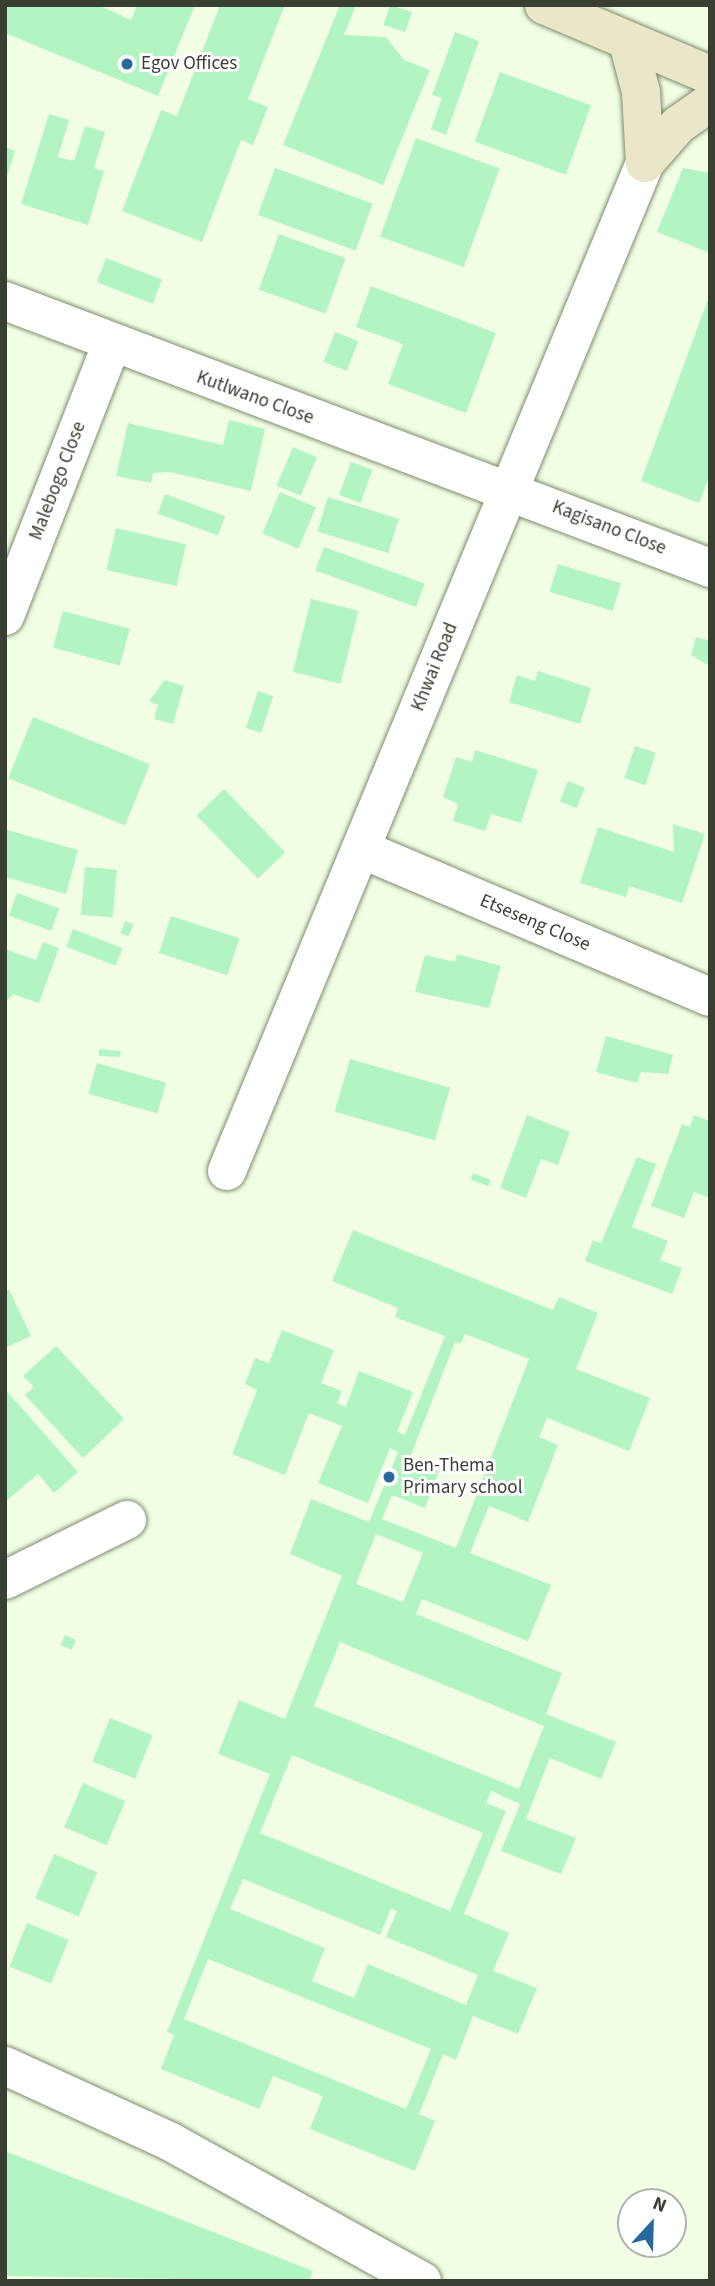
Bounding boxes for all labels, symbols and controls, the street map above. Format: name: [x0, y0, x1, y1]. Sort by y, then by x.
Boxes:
place label: Egov Offices: [141, 53, 237, 75]
marker: Egov Offices: [119, 56, 135, 72]
street label: Kutlwano Close: [193, 366, 317, 430]
street label: Malebogo Close: [25, 418, 91, 544]
street label: Kagisano Close: [549, 496, 669, 560]
street label: Khwai Road: [407, 619, 463, 715]
street label: Etseseng Close: [476, 890, 594, 956]
place label: Ben-Thema Primary school: [403, 1455, 522, 1499]
marker: Ben-Thema Primary school: [381, 1469, 397, 1485]
north arrow: [617, 2188, 687, 2258]
text: N: [648, 2190, 670, 2220]

